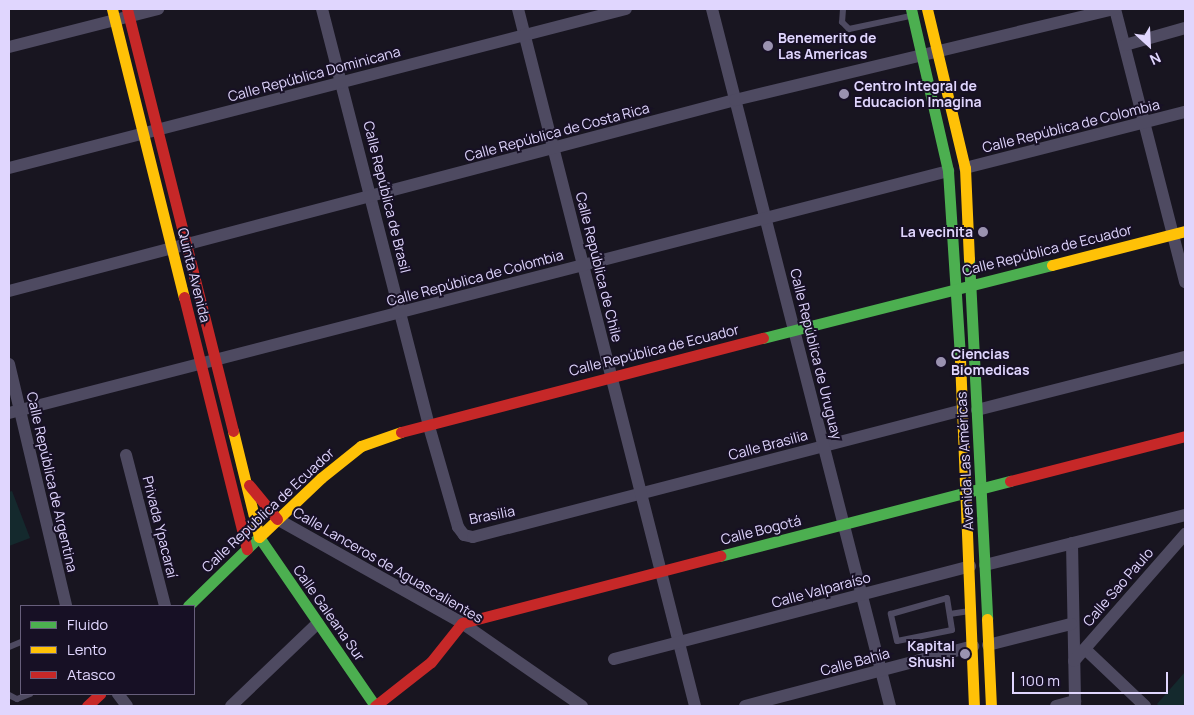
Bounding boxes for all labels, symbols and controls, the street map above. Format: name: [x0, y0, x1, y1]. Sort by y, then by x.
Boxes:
north arrow: [1124, 20, 1174, 70]
place label: Benemerito de Las Americas: [778, 30, 877, 62]
marker: Benemerito de Las Americas: [762, 40, 774, 52]
street label: Calle República Dominicana: [226, 43, 402, 105]
text: N: [1147, 48, 1164, 70]
place label: Centro Integral de Educacion Imagina: [854, 78, 982, 110]
marker: Centro Integral de Educacion Imagina: [838, 88, 850, 100]
street label: Calle República de Colombia: [981, 96, 1161, 156]
street label: Calle República de Costa Rica: [463, 99, 651, 165]
street label: Calle República de Brasil: [360, 119, 414, 275]
street label: Calle República de Chile: [572, 190, 626, 344]
street label: Calle República de Ecuador: [960, 221, 1134, 279]
place label: La vecinita: [900, 224, 973, 240]
street label: Quinta Avenida: [174, 226, 214, 324]
marker: La vecinita: [977, 226, 989, 238]
street label: Calle República de Colombia: [385, 246, 565, 310]
street label: Calle República de Uruguay: [787, 267, 845, 441]
street label: Calle República de Ecuador: [567, 321, 741, 379]
place label: Ciencias Biomedicas: [951, 346, 1029, 378]
marker: Ciencias Biomedicas: [935, 356, 947, 368]
street label: Calle República de Argentina: [23, 390, 81, 574]
street label: Avenida Las Américas: [953, 391, 977, 531]
street label: Calle Brasilia: [727, 426, 809, 464]
street label: Calle República de Ecuador: [198, 444, 338, 576]
street label: Privada Ypacaraí: [139, 474, 181, 580]
street label: Brasilia: [468, 502, 516, 528]
street label: Calle Lanceros de Aguascalientes: [290, 504, 486, 626]
street label: Calle Bogotá: [719, 512, 803, 548]
street label: Calle Sao Paulo: [1079, 544, 1157, 630]
street label: Calle Galeana Sur: [290, 562, 368, 664]
street label: Calle Valparaíso: [770, 569, 872, 611]
legend: [20, 605, 195, 695]
text: Fluido: [67, 614, 108, 635]
place label: Kapital Shushi: [907, 638, 955, 670]
text: Lento: [67, 639, 107, 660]
street label: Calle Bahía: [819, 645, 891, 679]
marker: Kapital Shushi: [959, 648, 971, 660]
scale bar: [1014, 662, 1170, 694]
text: Atasco: [67, 664, 115, 685]
text: 100 m: [1020, 670, 1060, 691]

